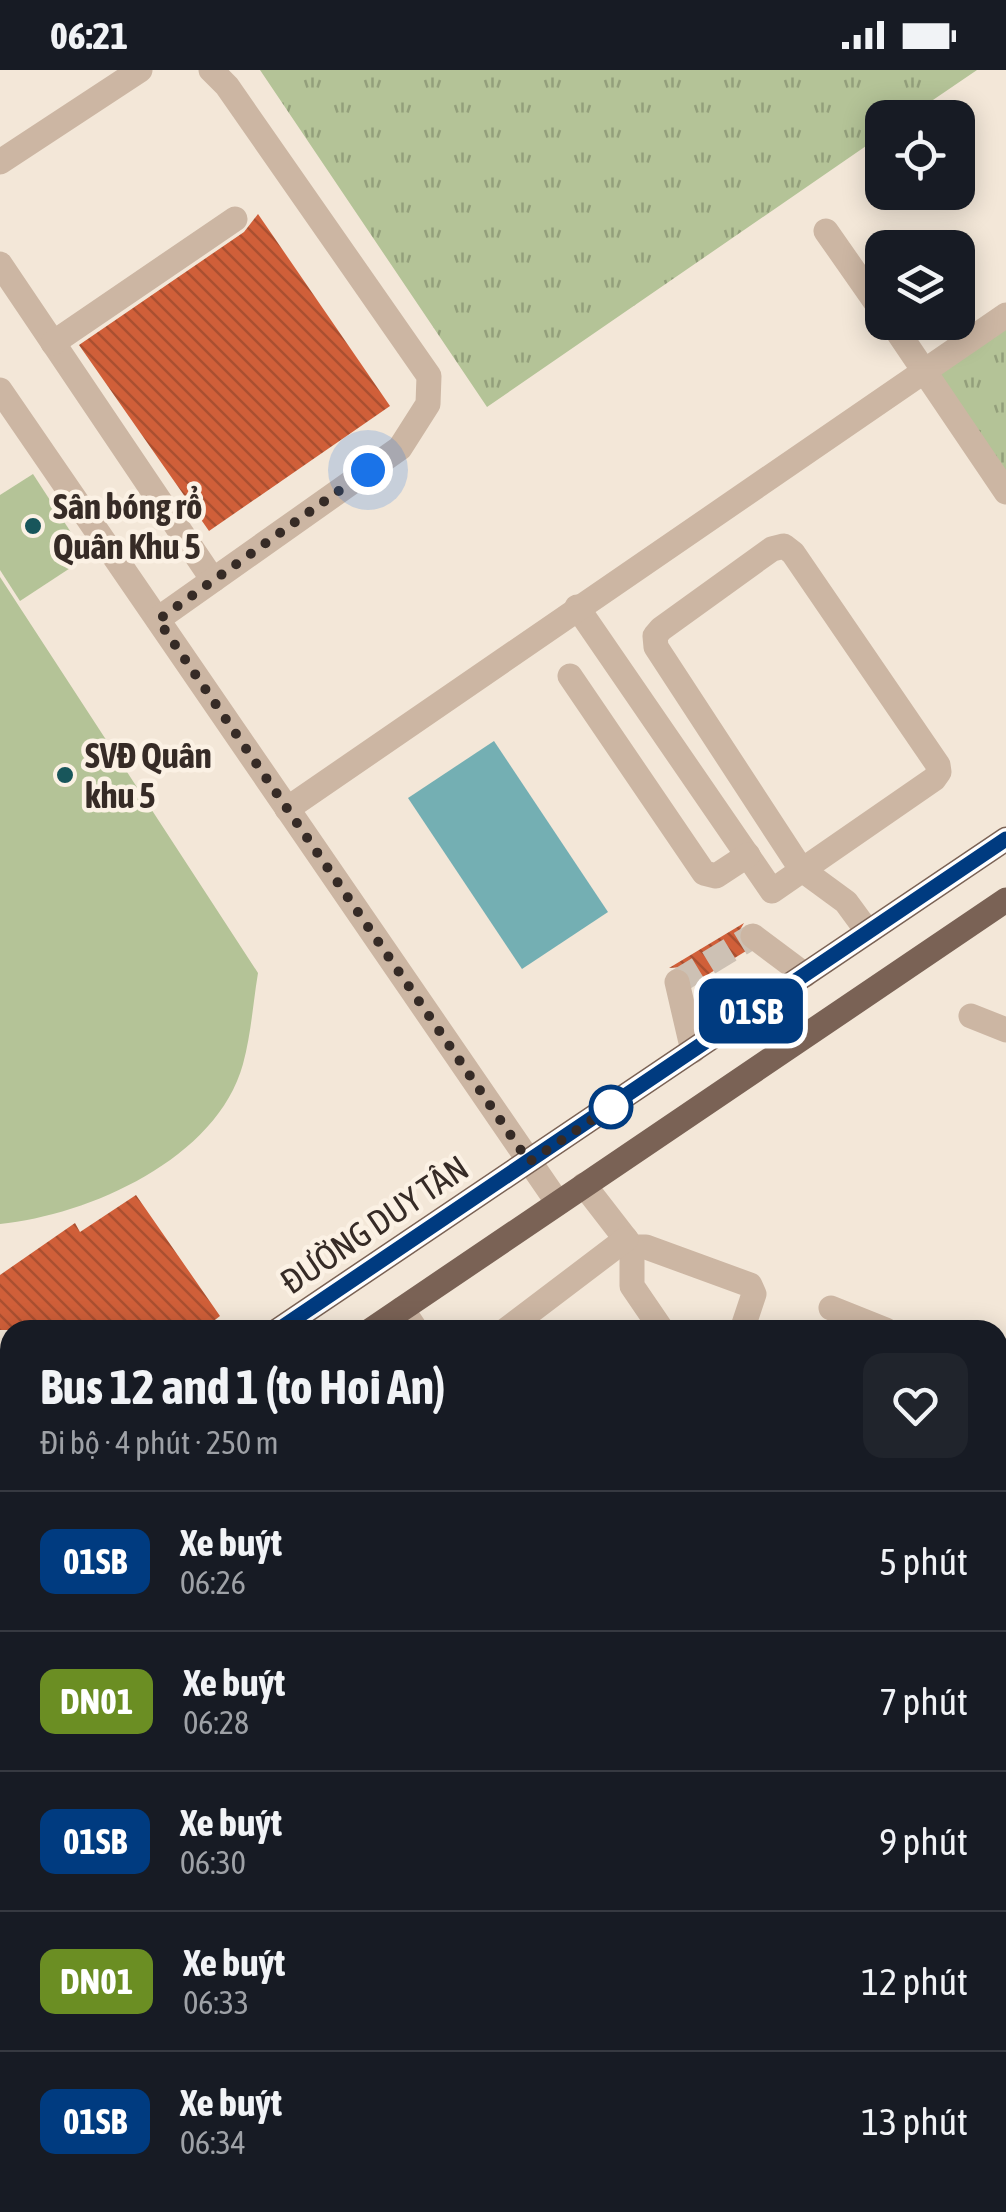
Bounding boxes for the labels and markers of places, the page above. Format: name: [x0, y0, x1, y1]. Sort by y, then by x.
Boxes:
place label: Sân bóng rổ Quân Khu 5: [53, 485, 202, 566]
marker: Sân bóng rổ Quân Khu 5: [22, 515, 44, 537]
place label: SVĐ Quân khu 5: [85, 735, 212, 815]
marker: SVĐ Quân khu 5: [54, 764, 76, 786]
unlabelled marker: [590, 1086, 632, 1128]

